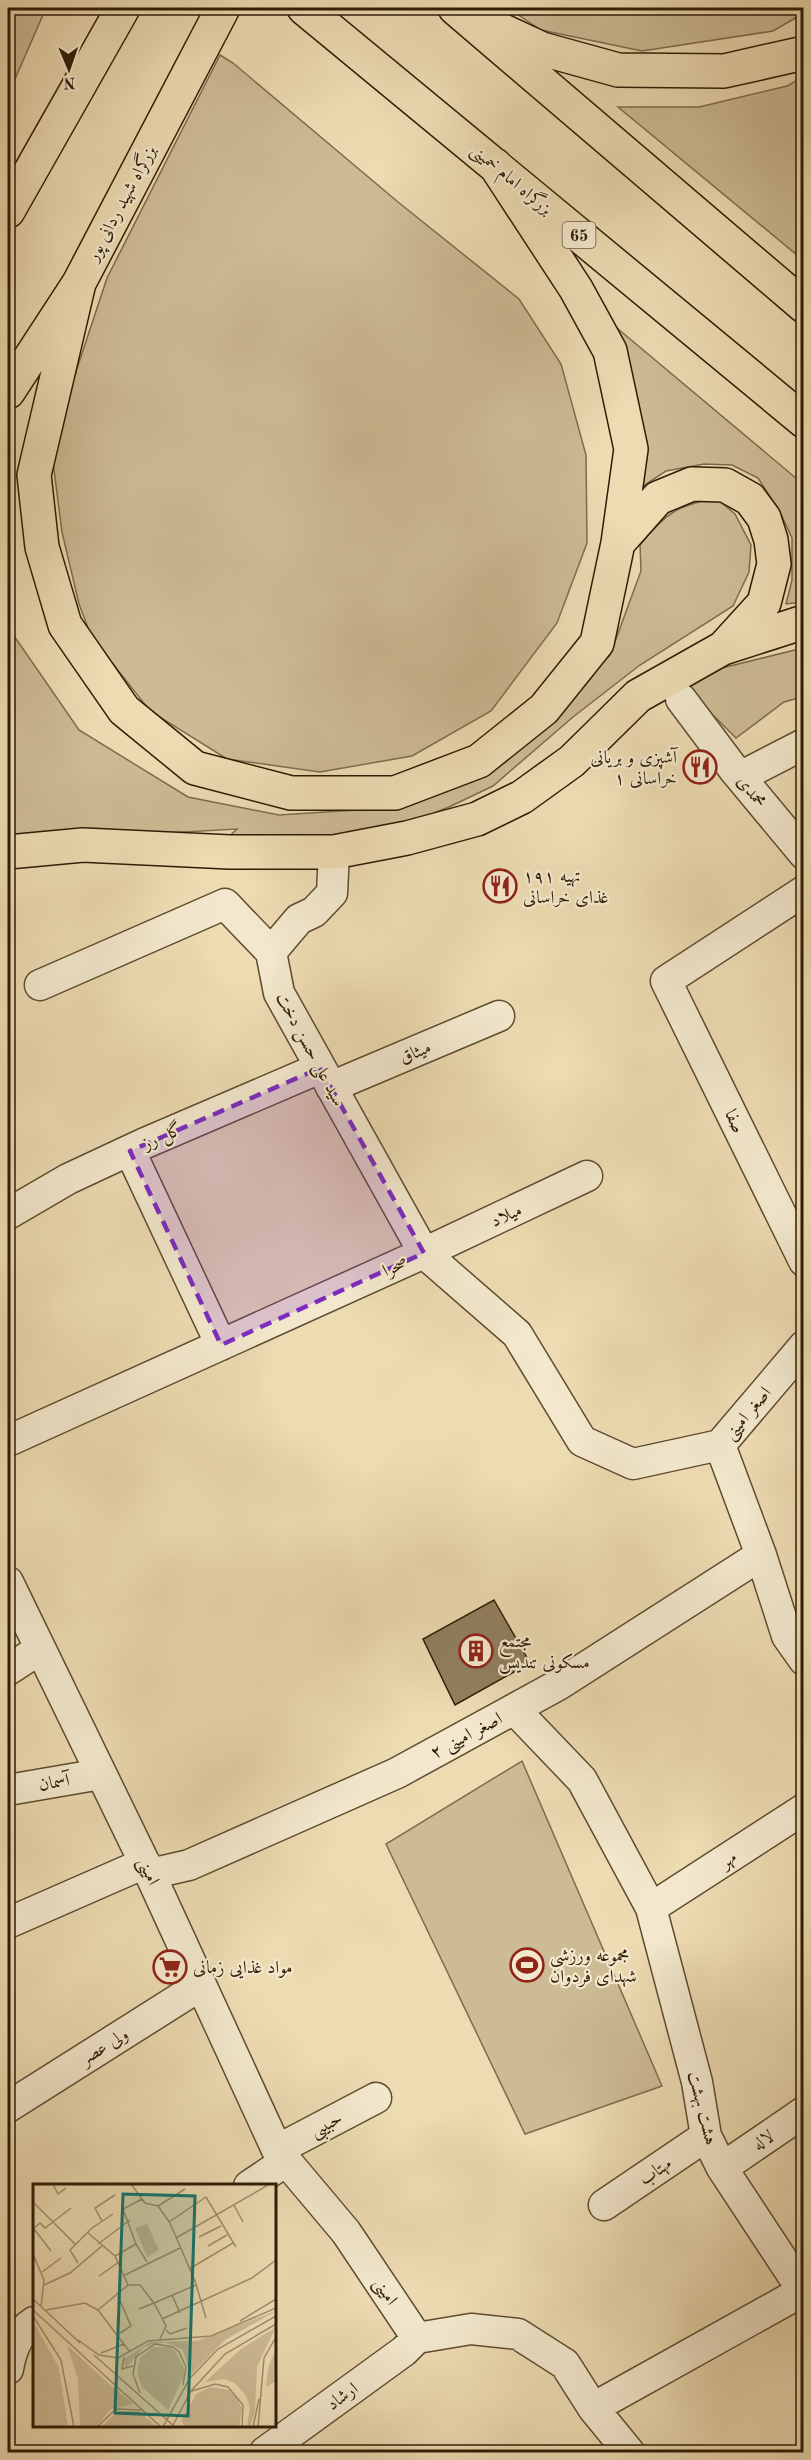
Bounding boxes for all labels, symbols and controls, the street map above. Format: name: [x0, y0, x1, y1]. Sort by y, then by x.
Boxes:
north arrow: [39, 39, 99, 99]
text: N: [62, 74, 76, 90]
street label: بزرگراه امام خمینی: [463, 138, 558, 223]
street label: بزرگراه شهید ردانی پور: [79, 141, 162, 267]
road number: 65: [562, 222, 596, 248]
place label: آشپزی و بریانی خراسانی ۱: [590, 747, 679, 789]
restaurant icon: آشپزی و بریانی خراسانی ۱: [682, 749, 718, 785]
street label: محمدی: [733, 772, 769, 811]
restaurant icon: ۱۹۱ تهیه غذای خراسانی: [482, 868, 518, 904]
place label: ۱۹۱ تهیه غذای خراسانی: [523, 868, 608, 908]
street label: سید علی حسن دخت: [270, 990, 348, 1111]
street label: میثاق: [397, 1038, 434, 1068]
street label: صفا: [721, 1107, 747, 1136]
street label: گل رز: [137, 1118, 186, 1156]
street label: میلاد: [488, 1201, 525, 1231]
street label: صحرا: [380, 1253, 412, 1282]
street label: اصغر امینی: [721, 1384, 777, 1445]
building icon: مجتمع مسکونی تندیس: [458, 1633, 494, 1669]
place label: مجتمع مسکونی تندیس: [499, 1633, 590, 1674]
street label: ۲ اصغر امینی: [428, 1710, 507, 1765]
street label: آسمان: [37, 1769, 73, 1795]
street label: مهر: [715, 1848, 741, 1874]
street label: امینی: [131, 1855, 162, 1889]
sports icon: مجموعه ورزشی شهدای فردوان: [509, 1947, 545, 1983]
place label: مجموعه ورزشی شهدای فردوان: [550, 1947, 637, 1988]
supermarket icon: مواد غذایی زمانی: [152, 1949, 188, 1985]
place label: مواد غذایی زمانی: [193, 1959, 292, 1979]
street label: ولی عصر: [76, 2025, 133, 2071]
street label: هشت بهشت: [682, 2070, 720, 2147]
street label: حبیبی: [307, 2109, 348, 2145]
street label: لاله: [750, 2127, 777, 2154]
street label: مهتاب: [636, 2155, 676, 2191]
inset map: [33, 2184, 276, 2427]
street label: امینی: [367, 2275, 401, 2310]
street label: ارشاد: [324, 2380, 362, 2415]

